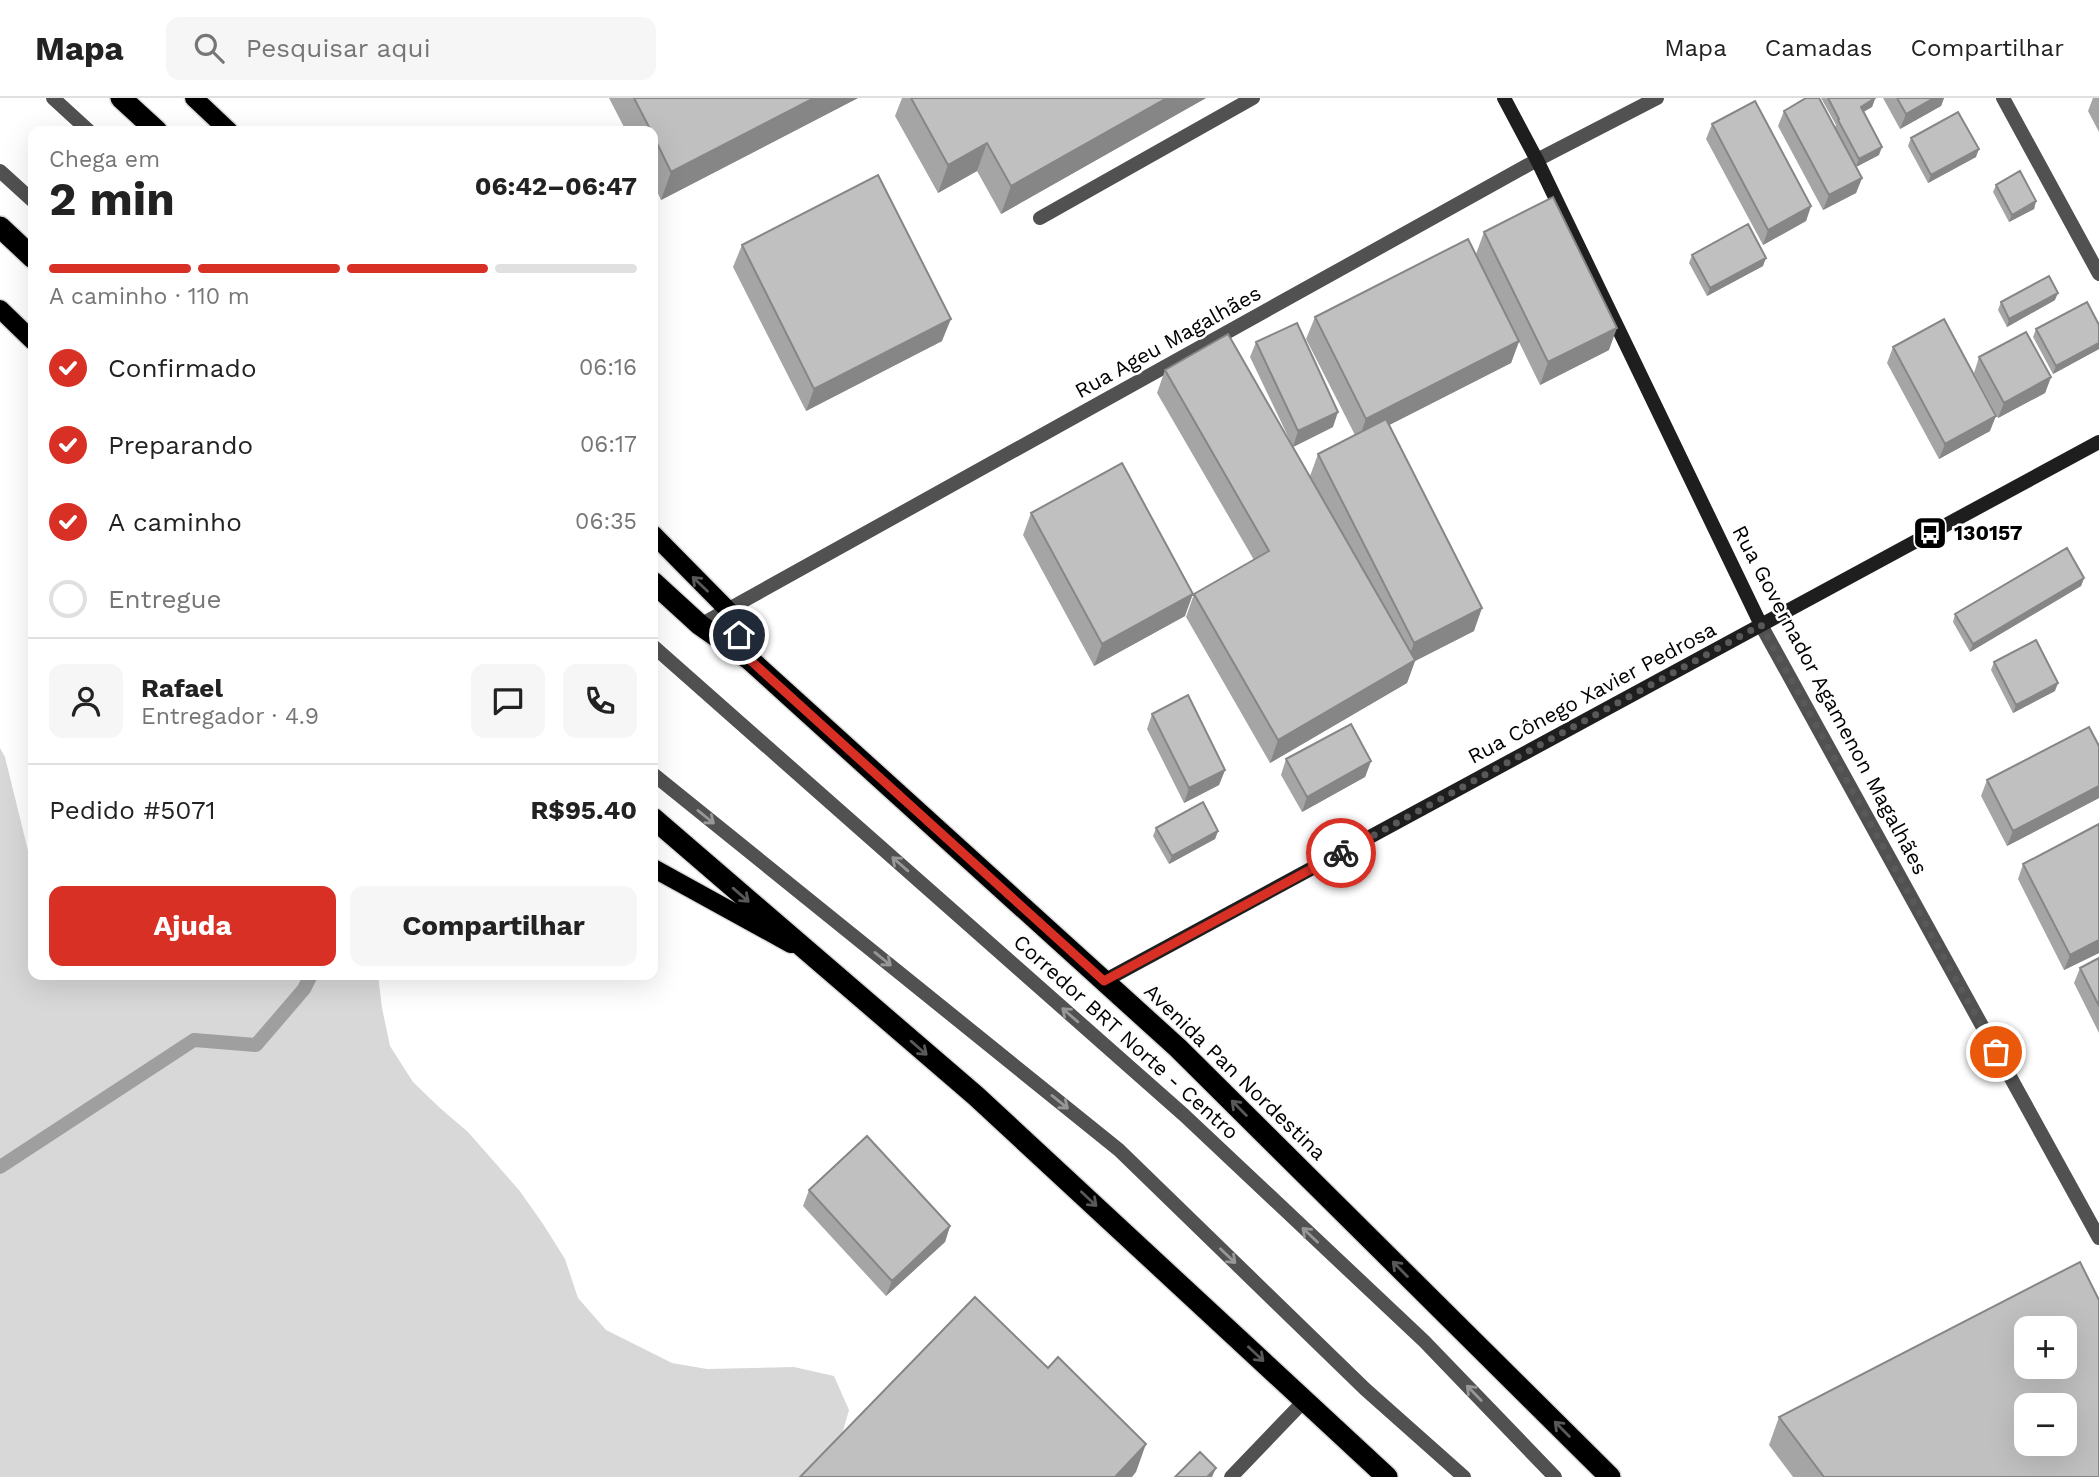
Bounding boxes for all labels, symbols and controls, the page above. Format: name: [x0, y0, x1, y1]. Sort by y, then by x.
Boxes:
search box: [166, 17, 656, 80]
text: Mapa: [35, 29, 124, 68]
icon: search: [190, 29, 228, 67]
text: Pesquisar aqui: [246, 33, 431, 63]
text: Mapa: [1664, 34, 1727, 62]
text: Camadas: [1765, 34, 1873, 62]
text: Compartilhar: [1911, 34, 2064, 62]
text: Chega em: [49, 146, 160, 173]
text: 06:42–06:47: [475, 171, 637, 201]
text: 2 min: [49, 172, 175, 226]
street label: Rua Ageu Magalhães: [1070, 280, 1265, 403]
text: A caminho · 110 m: [49, 283, 250, 310]
icon: check: [49, 349, 87, 387]
text: Confirmado: [108, 353, 257, 383]
text: 06:16: [579, 354, 637, 381]
icon: check: [49, 426, 87, 464]
text: Preparando: [108, 430, 253, 460]
text: 06:17: [580, 431, 637, 458]
icon: check: [49, 503, 87, 541]
text: A caminho: [108, 507, 242, 537]
text: 06:35: [575, 508, 637, 535]
bus stop icon: 130157: [1911, 514, 1949, 552]
place label: 130157: [1954, 520, 2023, 545]
street label: Rua Governador Agamenon Magalhães: [1727, 521, 1933, 879]
one-way arrow: [692, 575, 709, 592]
text: Entregue: [108, 584, 221, 614]
pin: [709, 605, 769, 665]
icon: home: [720, 616, 758, 654]
street label: Rua Cônego Xavier Pedrosa: [1463, 616, 1720, 769]
button: person: [49, 664, 123, 738]
button: chat: [471, 664, 545, 738]
button: phone: [563, 664, 637, 738]
text: Rafael: [141, 673, 223, 703]
text: Entregador · 4.9: [141, 703, 319, 730]
text: Pedido #5071: [49, 795, 216, 825]
text: R$95.40: [530, 795, 637, 825]
one-way arrow: [696, 809, 714, 824]
courier: [1306, 818, 1376, 888]
icon: bike: [1322, 834, 1360, 872]
one-way arrow: [891, 856, 909, 872]
button: Ajuda: [49, 886, 336, 966]
button: Compartilhar: [350, 886, 637, 966]
one-way arrow: [732, 887, 750, 903]
street label: Corredor BRT Norte - Centro: [1009, 929, 1244, 1144]
one-way arrow: [874, 952, 892, 967]
street label: Avenida Pan Nordestina: [1139, 978, 1332, 1165]
one-way arrow: [1062, 1007, 1080, 1023]
pin: [1966, 1022, 2026, 1082]
icon: bag: [1977, 1033, 2015, 1071]
one-way arrow: [910, 1040, 928, 1056]
one-way arrow: [1051, 1095, 1069, 1110]
one-way arrow: [1231, 1100, 1248, 1117]
one-way arrow: [1080, 1191, 1097, 1208]
one-way arrow: [1302, 1226, 1319, 1243]
one-way arrow: [1219, 1247, 1236, 1264]
one-way arrow: [1392, 1260, 1409, 1277]
map controls: [2014, 1316, 2077, 1456]
button: +: [2014, 1316, 2077, 1379]
one-way arrow: [1247, 1346, 1264, 1363]
one-way arrow: [1465, 1384, 1482, 1401]
button: −: [2014, 1393, 2077, 1456]
one-way arrow: [1553, 1421, 1570, 1438]

